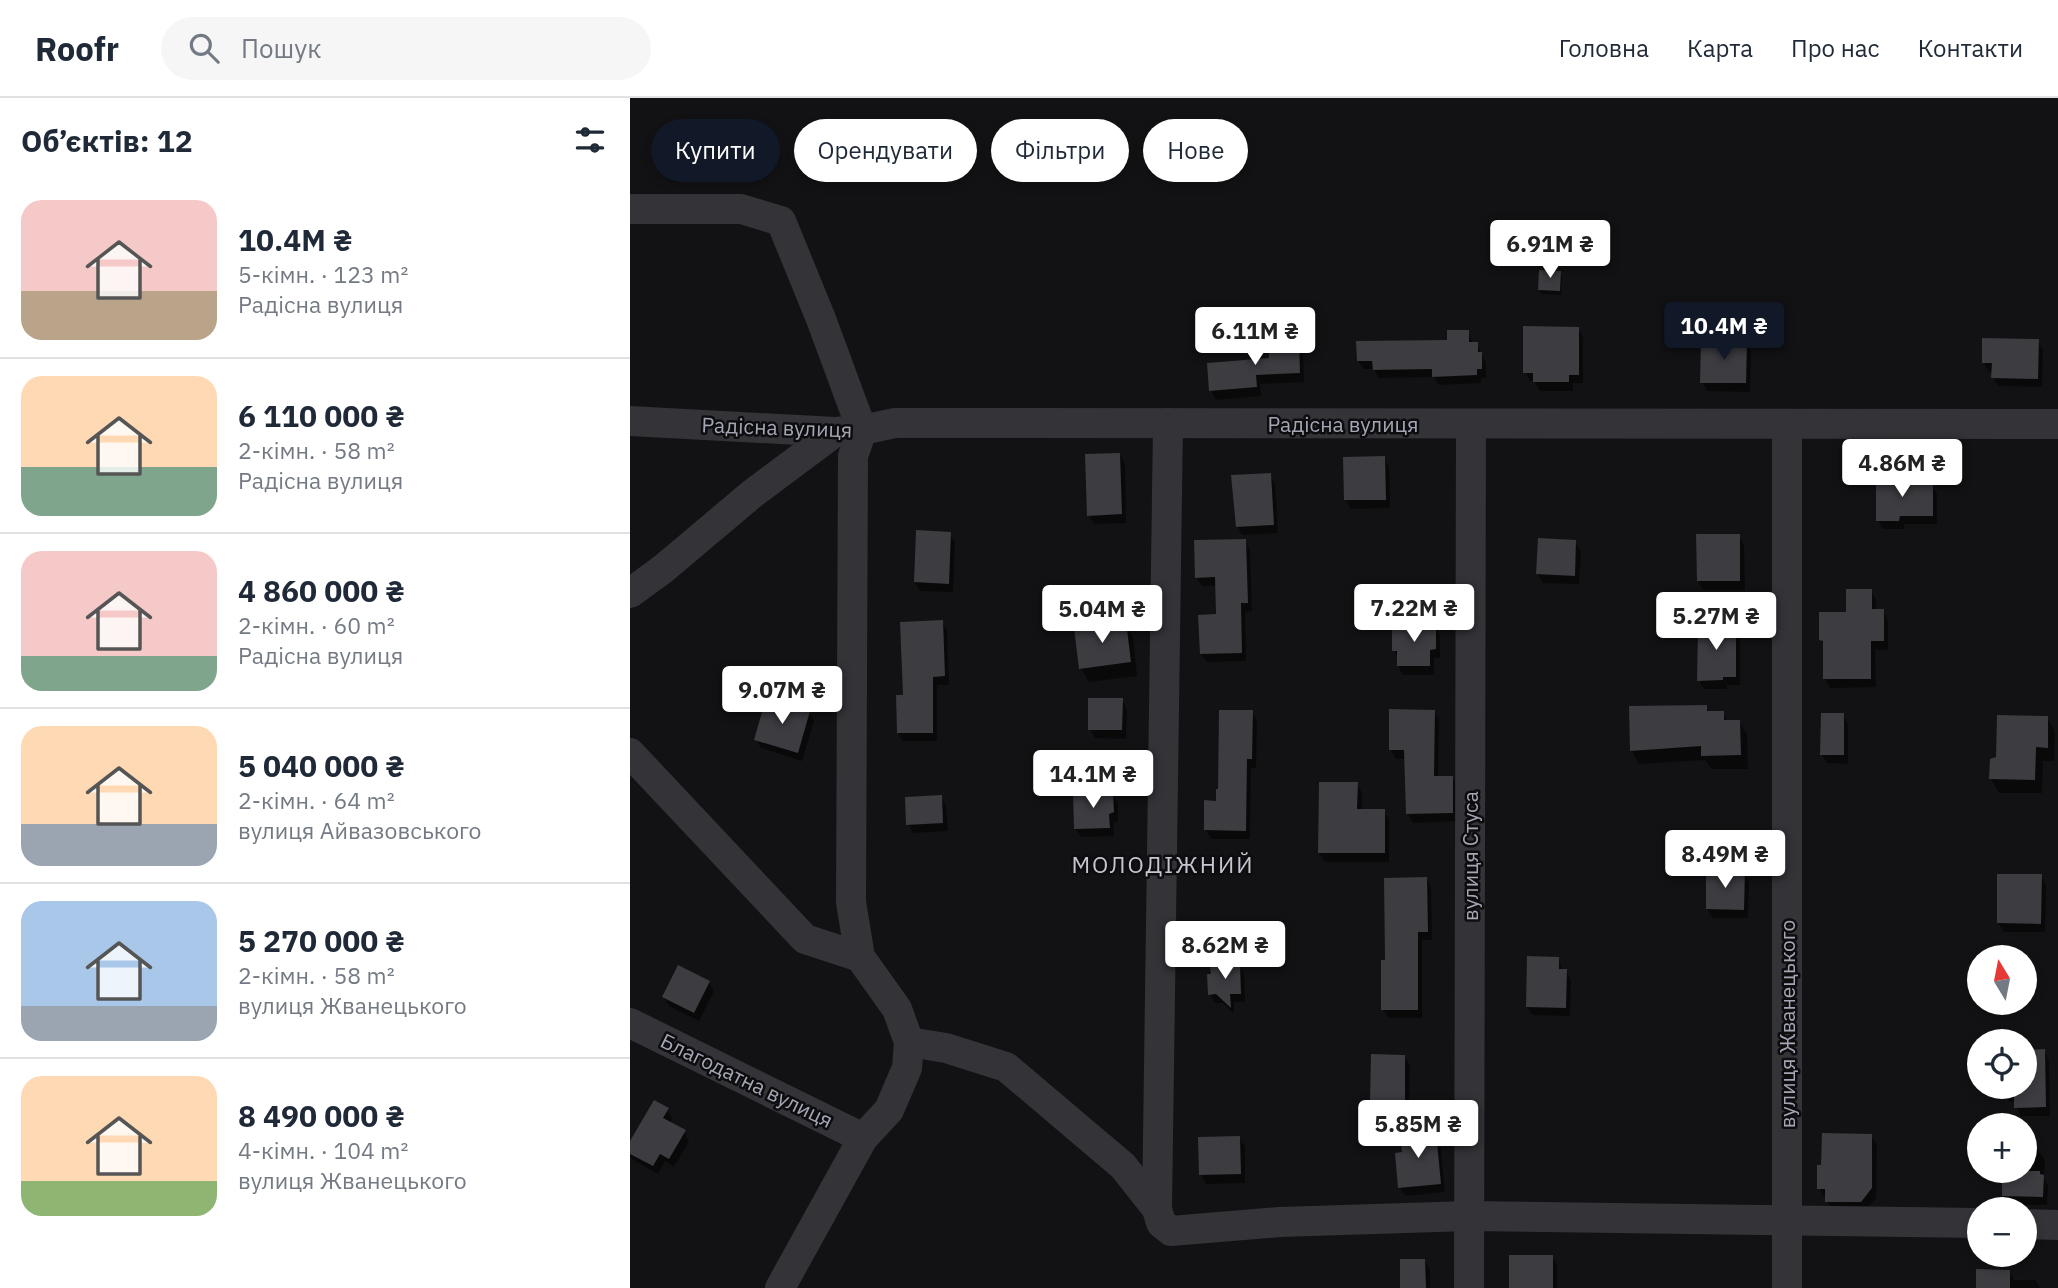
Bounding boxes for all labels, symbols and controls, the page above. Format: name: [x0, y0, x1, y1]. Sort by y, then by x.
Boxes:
search box: [161, 17, 651, 80]
text: Roofr: [35, 27, 119, 70]
icon: search: [185, 29, 223, 67]
text: Пошук: [241, 31, 322, 65]
text: Головна: [1559, 32, 1649, 64]
text: Карта: [1687, 32, 1753, 64]
text: Про нас: [1791, 32, 1880, 64]
text: Контакти: [1918, 32, 2023, 64]
chip: Купити: [651, 119, 780, 182]
chip: Орендувати: [794, 119, 977, 182]
chip: Фільтри: [991, 119, 1129, 182]
chip: Нове: [1143, 119, 1248, 182]
text: Об’єктів: 12: [21, 121, 193, 160]
icon: filters: [571, 121, 609, 159]
text: 10.4M ₴: [238, 220, 352, 259]
pin: 6.91M ₴: [1485, 220, 1615, 280]
icon: home: [77, 228, 161, 312]
text: 6.91M ₴: [1506, 228, 1594, 258]
text: 5-кімн. · 123 m²: [238, 259, 408, 289]
text: Радісна вулиця: [238, 289, 403, 319]
pin: 10.4M ₴: [1659, 302, 1789, 362]
pin: 6.11M ₴: [1190, 308, 1320, 367]
text: 10.4M ₴: [1680, 310, 1768, 340]
text: 6.11M ₴: [1211, 315, 1299, 345]
text: 6 110 000 ₴: [238, 396, 405, 435]
icon: home: [77, 404, 161, 488]
street label: Радісна вулиця: [701, 410, 853, 444]
street label: Радісна вулиця: [1268, 410, 1418, 438]
text: 2-кімн. · 58 m²: [238, 435, 395, 465]
pin: 4.86M ₴: [1837, 440, 1967, 499]
text: 4.86M ₴: [1858, 447, 1946, 477]
text: Радісна вулиця: [238, 465, 403, 495]
text: 4 860 000 ₴: [238, 571, 405, 610]
icon: home: [77, 579, 161, 663]
pin: 7.22M ₴: [1349, 584, 1479, 644]
pin: 5.04M ₴: [1037, 586, 1167, 645]
text: 7.22M ₴: [1370, 592, 1458, 622]
pin: 5.27M ₴: [1651, 592, 1781, 652]
text: 5.04M ₴: [1058, 593, 1146, 623]
text: 5.27M ₴: [1672, 600, 1760, 630]
text: 2-кімн. · 60 m²: [238, 610, 395, 640]
text: Радісна вулиця: [238, 640, 403, 670]
pin: 9.07M ₴: [717, 666, 847, 726]
text: 9.07M ₴: [738, 674, 826, 704]
text: 5 040 000 ₴: [238, 746, 405, 785]
pin: 14.1M ₴: [1028, 750, 1158, 810]
icon: home: [77, 754, 161, 838]
text: 14.1M ₴: [1049, 758, 1137, 788]
text: 2-кімн. · 64 m²: [238, 785, 395, 815]
street label: вулиця Стуса: [1456, 791, 1484, 921]
text: вулиця Айвазовського: [238, 815, 481, 845]
pin: 8.49M ₴: [1660, 830, 1790, 890]
text: 8.49M ₴: [1681, 838, 1769, 868]
district label: МОЛОДІЖНИЙ: [1071, 849, 1255, 879]
street label: вулиця Жванецького: [1773, 920, 1801, 1128]
text: 5 270 000 ₴: [238, 921, 405, 960]
pin: 8.62M ₴: [1160, 922, 1290, 981]
icon: home: [77, 929, 161, 1013]
text: 8.62M ₴: [1181, 929, 1269, 959]
north arrow: [1967, 945, 2037, 1015]
map controls: [1967, 945, 2037, 1267]
text: 2-кімн. · 58 m²: [238, 960, 395, 990]
text: вулиця Жванецького: [238, 990, 467, 1020]
street label: Благодатна вулиця: [656, 1026, 838, 1134]
button: locate: [1967, 1029, 2037, 1099]
text: 8 490 000 ₴: [238, 1096, 405, 1135]
pin: 5.85M ₴: [1353, 1100, 1483, 1160]
icon: home: [77, 1104, 161, 1188]
text: 5.85M ₴: [1374, 1108, 1462, 1138]
button: +: [1967, 1113, 2037, 1183]
text: 4-кімн. · 104 m²: [238, 1135, 408, 1165]
text: вулиця Жванецького: [238, 1165, 467, 1195]
button: −: [1967, 1197, 2037, 1267]

